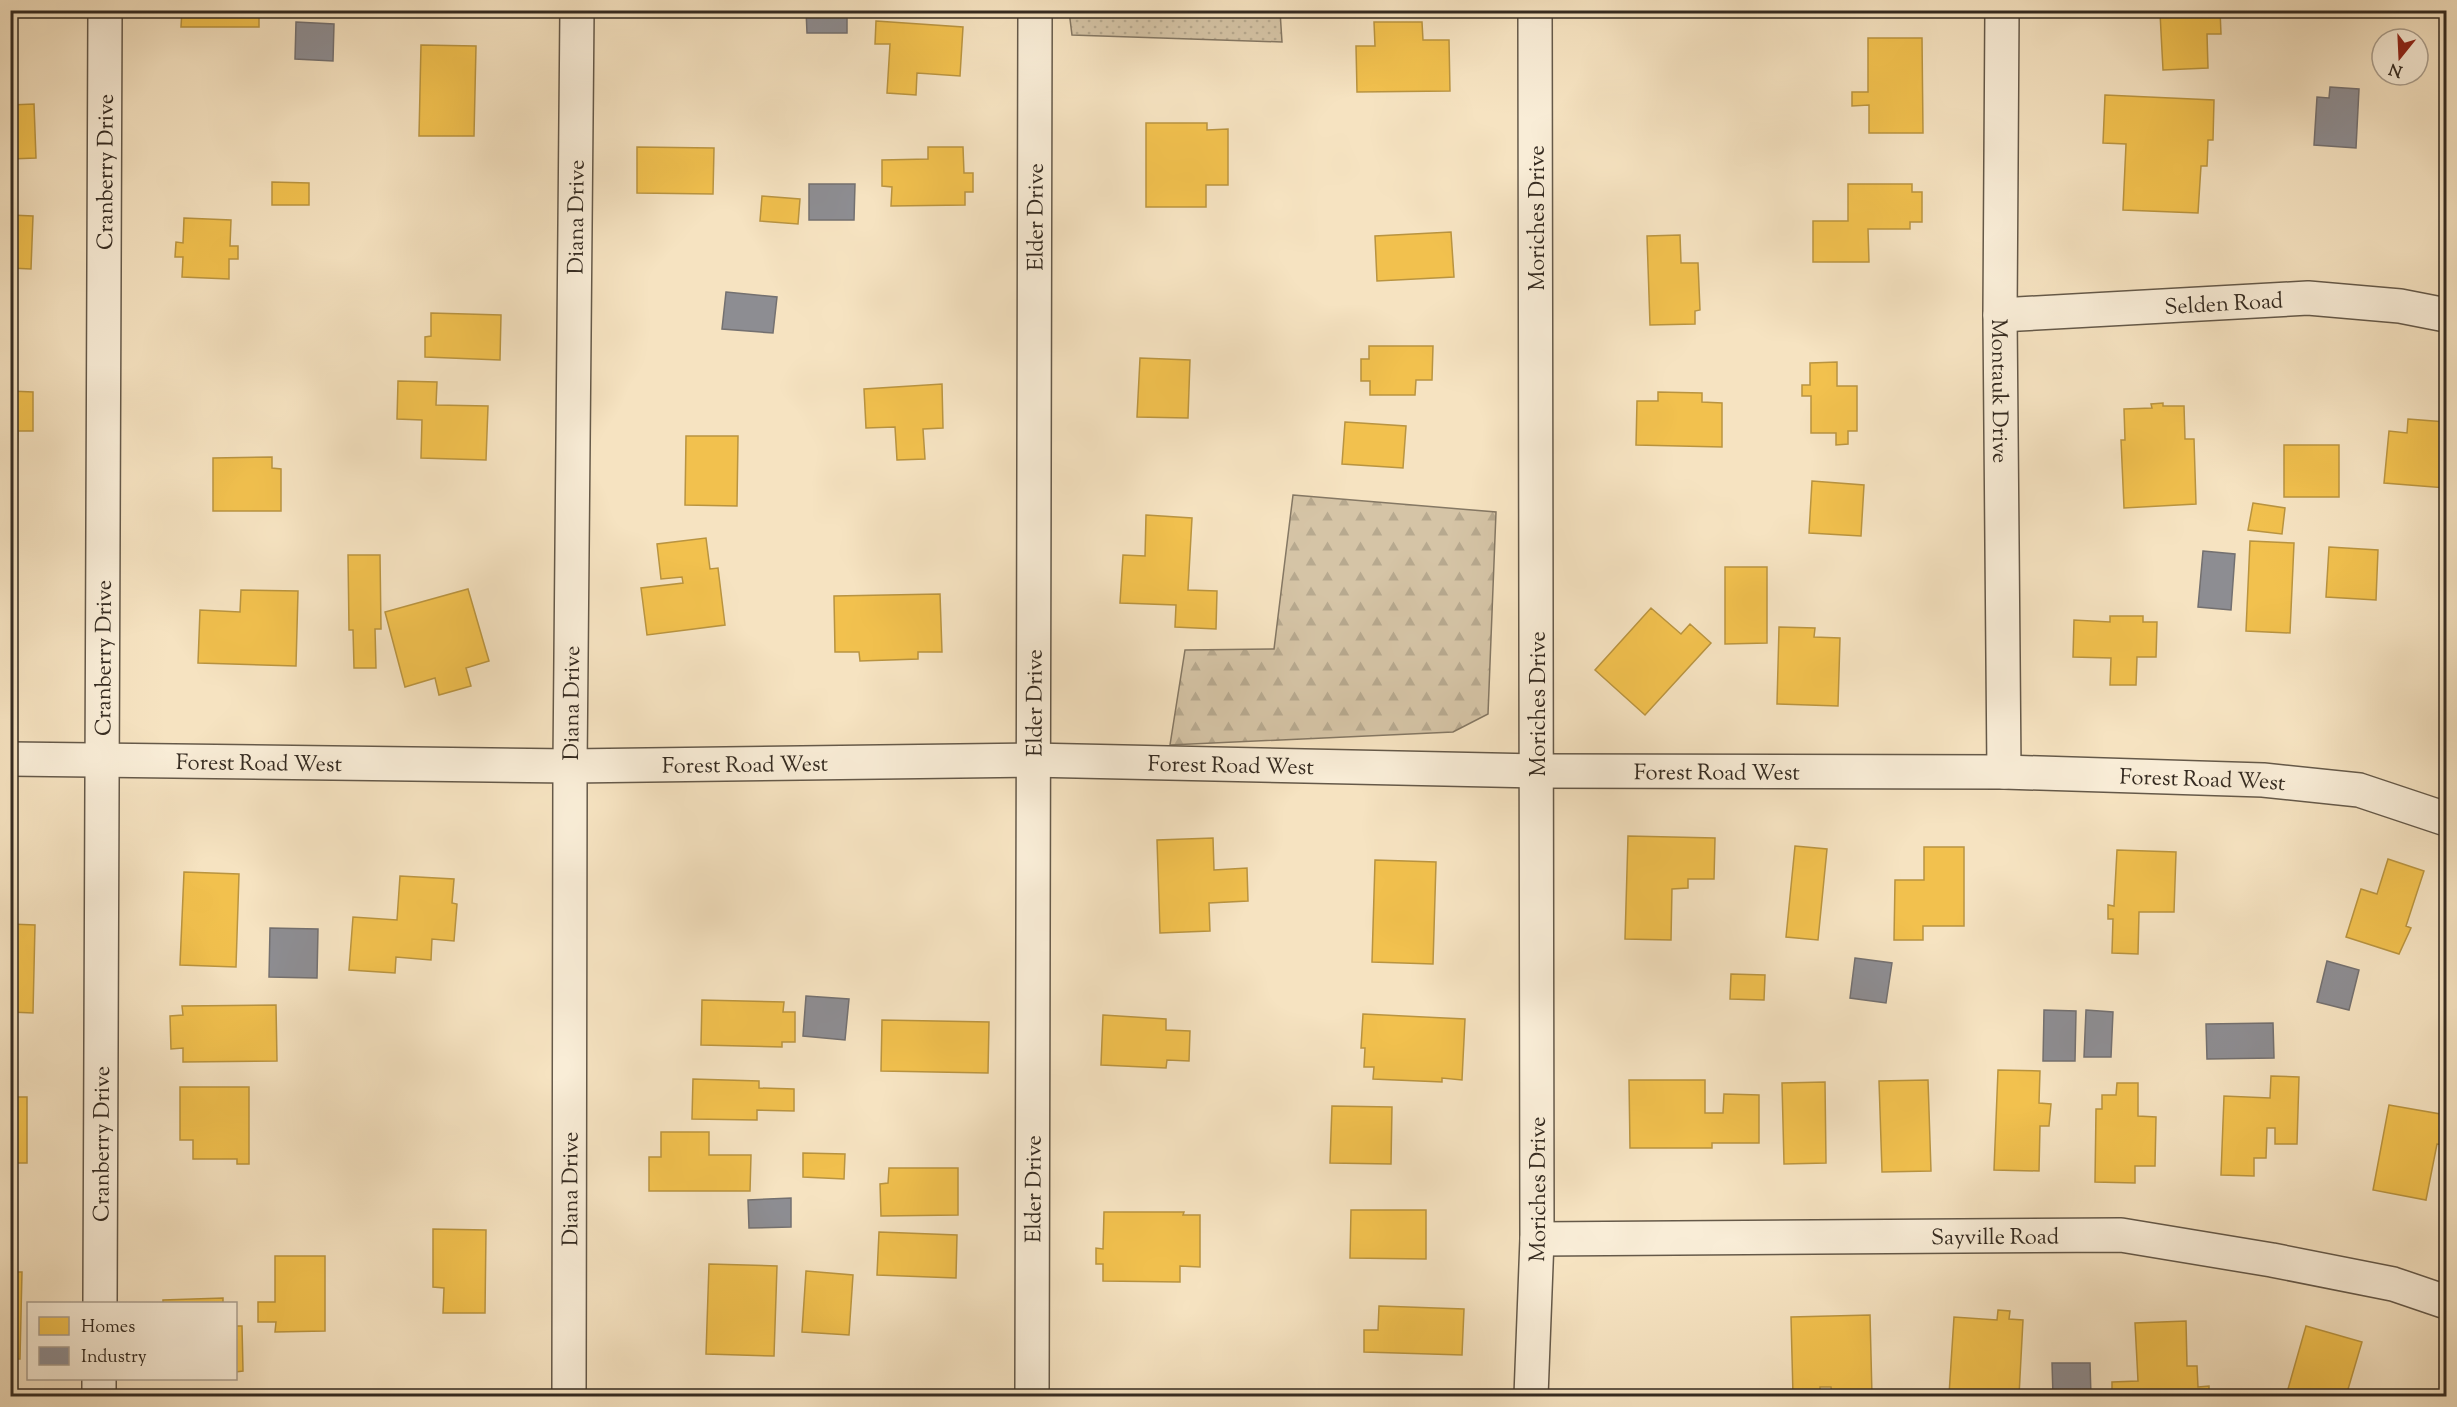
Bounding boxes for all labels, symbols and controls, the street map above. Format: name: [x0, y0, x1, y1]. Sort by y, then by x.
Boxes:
north arrow: [2370, 27, 2430, 87]
text: N: [2386, 56, 2406, 82]
street label: Cranberry Drive: [91, 94, 124, 250]
street label: Moriches Drive: [1523, 145, 1555, 291]
street label: Diana Drive: [562, 160, 595, 275]
street label: Elder Drive: [1021, 163, 1054, 271]
street label: Selden Road: [2164, 286, 2284, 325]
street label: Montauk Drive: [1981, 319, 2014, 463]
street label: Cranberry Drive: [89, 580, 122, 736]
street label: Moriches Drive: [1524, 631, 1556, 777]
street label: Diana Drive: [557, 646, 590, 761]
street label: Elder Drive: [1020, 649, 1053, 757]
street label: Forest Road West: [176, 748, 343, 782]
street label: Forest Road West: [662, 750, 829, 784]
street label: Forest Road West: [1147, 750, 1315, 785]
street label: Forest Road West: [1634, 758, 1800, 791]
street label: Forest Road West: [2119, 763, 2287, 801]
street label: Cranberry Drive: [87, 1066, 120, 1222]
street label: Moriches Drive: [1523, 1116, 1556, 1263]
street label: Diana Drive: [556, 1132, 588, 1246]
street label: Elder Drive: [1019, 1135, 1052, 1243]
street label: Sayville Road: [1931, 1222, 2059, 1255]
legend: [27, 1302, 237, 1380]
text: Homes: [81, 1315, 135, 1341]
text: Industry: [81, 1345, 147, 1371]

